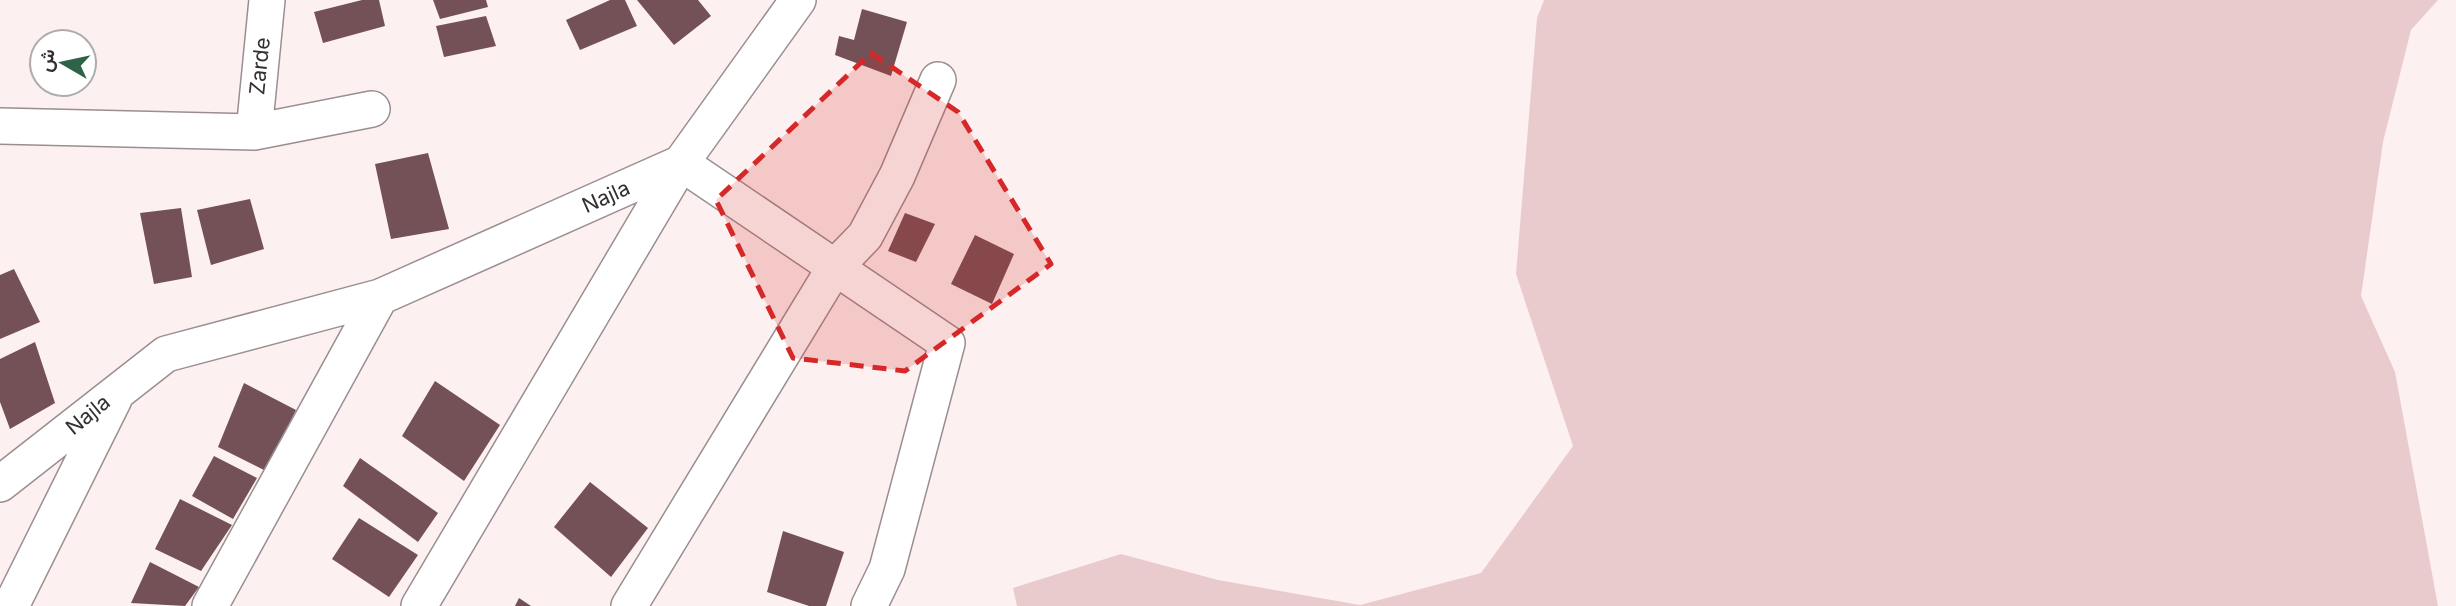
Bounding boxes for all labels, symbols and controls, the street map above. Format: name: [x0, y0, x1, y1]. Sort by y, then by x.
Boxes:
north arrow: [28, 28, 98, 98]
street label: Zarde: [244, 36, 275, 96]
text: ش: [34, 47, 60, 73]
street label: Najla: [578, 175, 634, 218]
street label: Najla: [61, 389, 115, 440]

